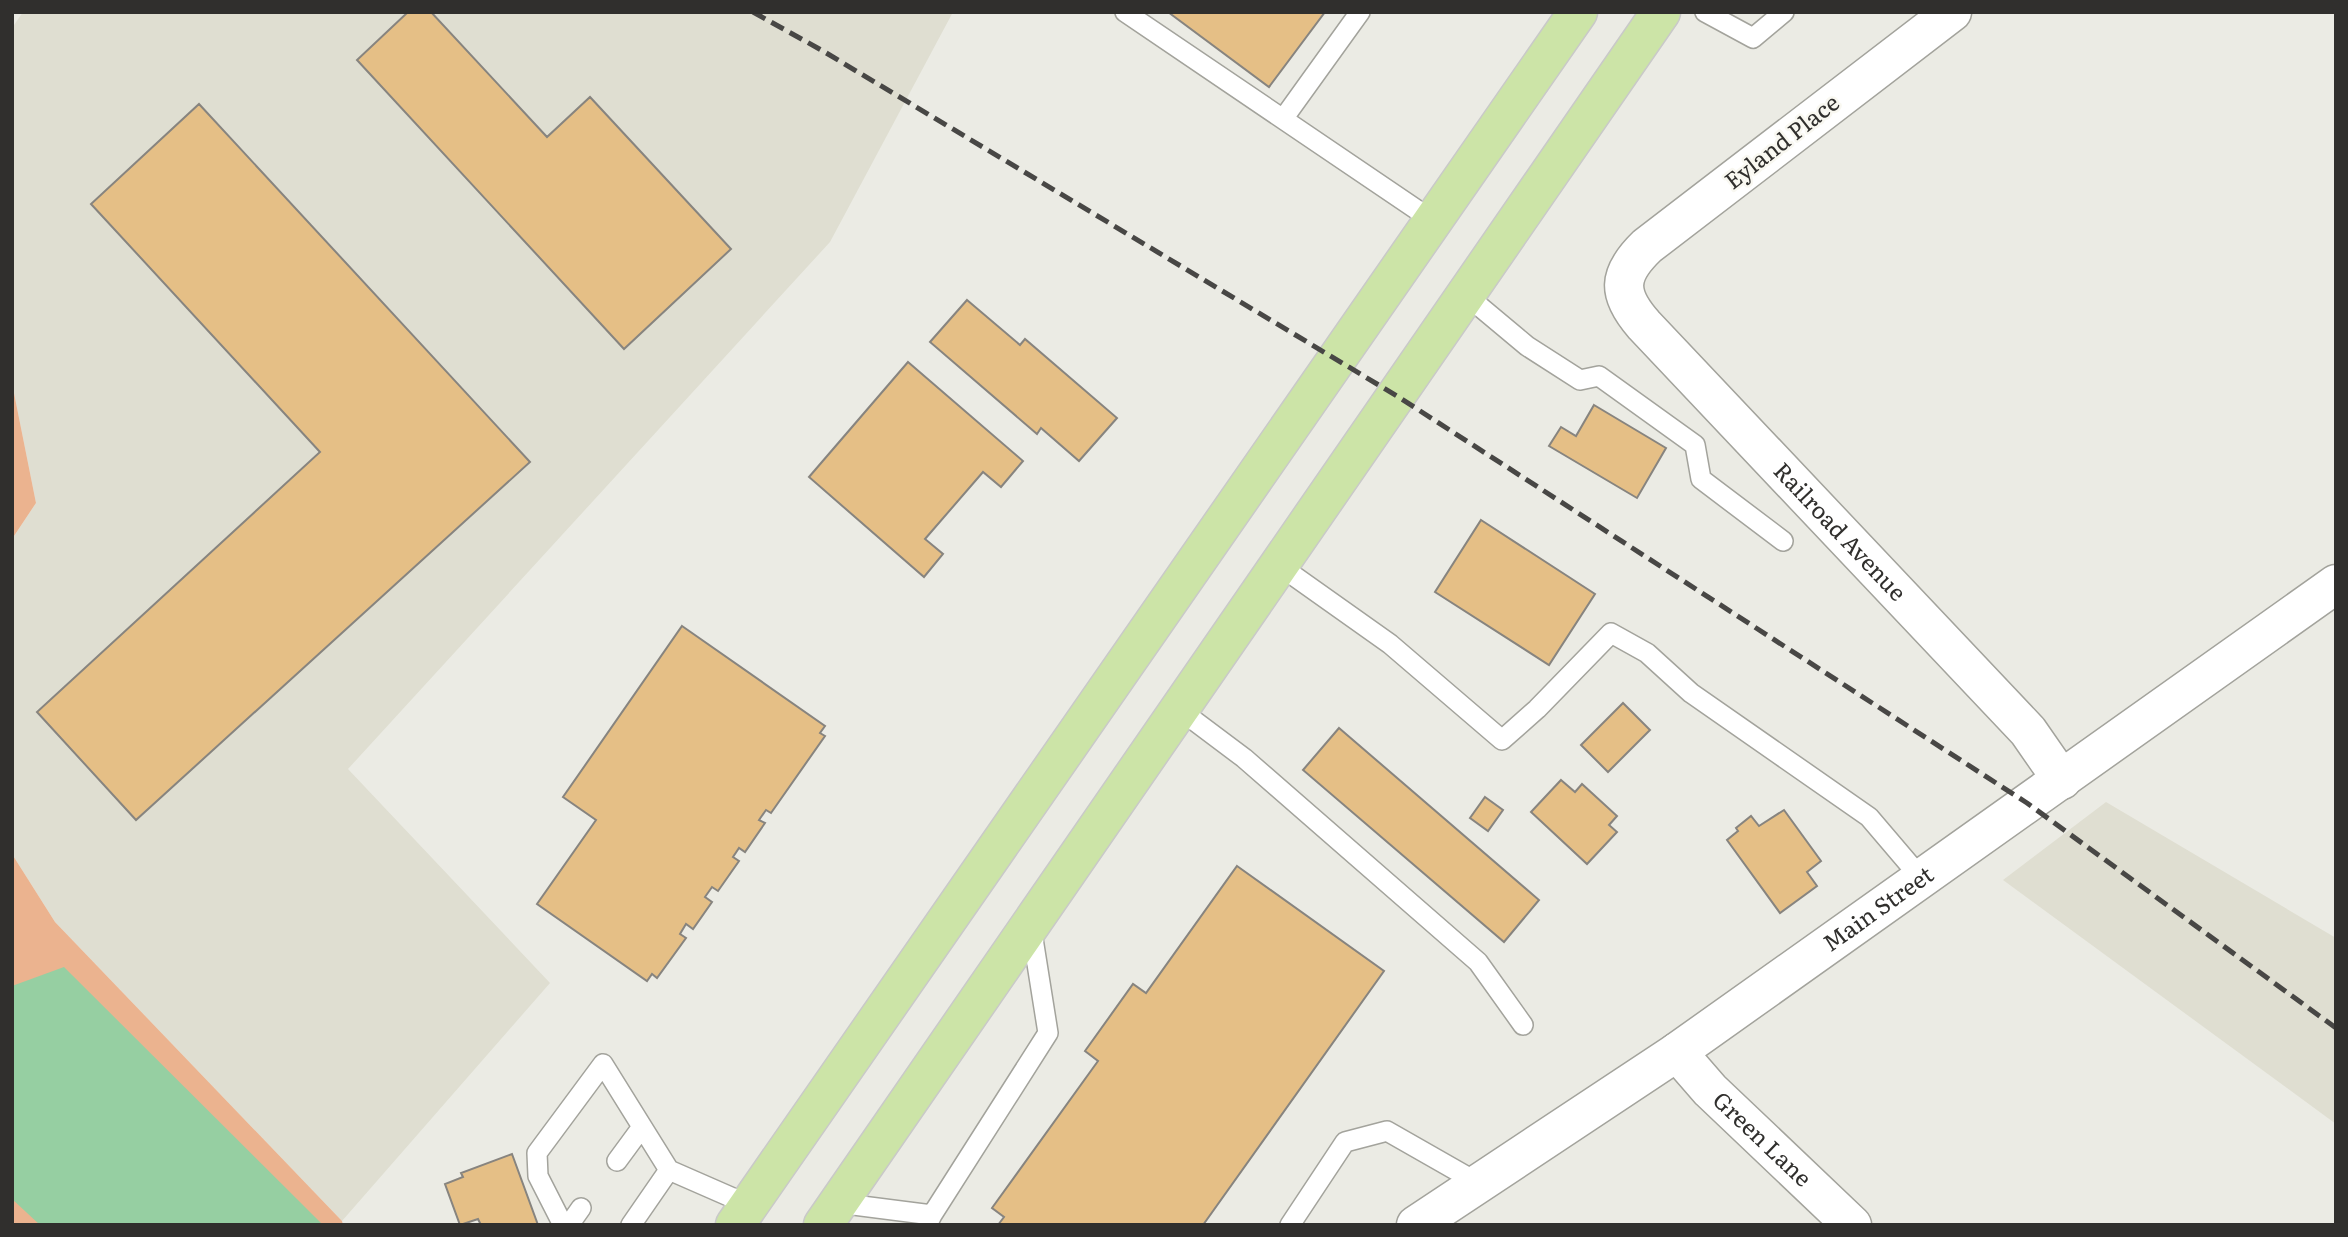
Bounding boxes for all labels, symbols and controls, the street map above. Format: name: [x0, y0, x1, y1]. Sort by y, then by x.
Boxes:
street label: Eyland Place: [1716, 85, 1845, 196]
street label: Railroad Avenue: [1767, 453, 1915, 608]
street label: Main Street: [1815, 856, 1940, 958]
street label: Green Lane: [1706, 1082, 1820, 1193]

